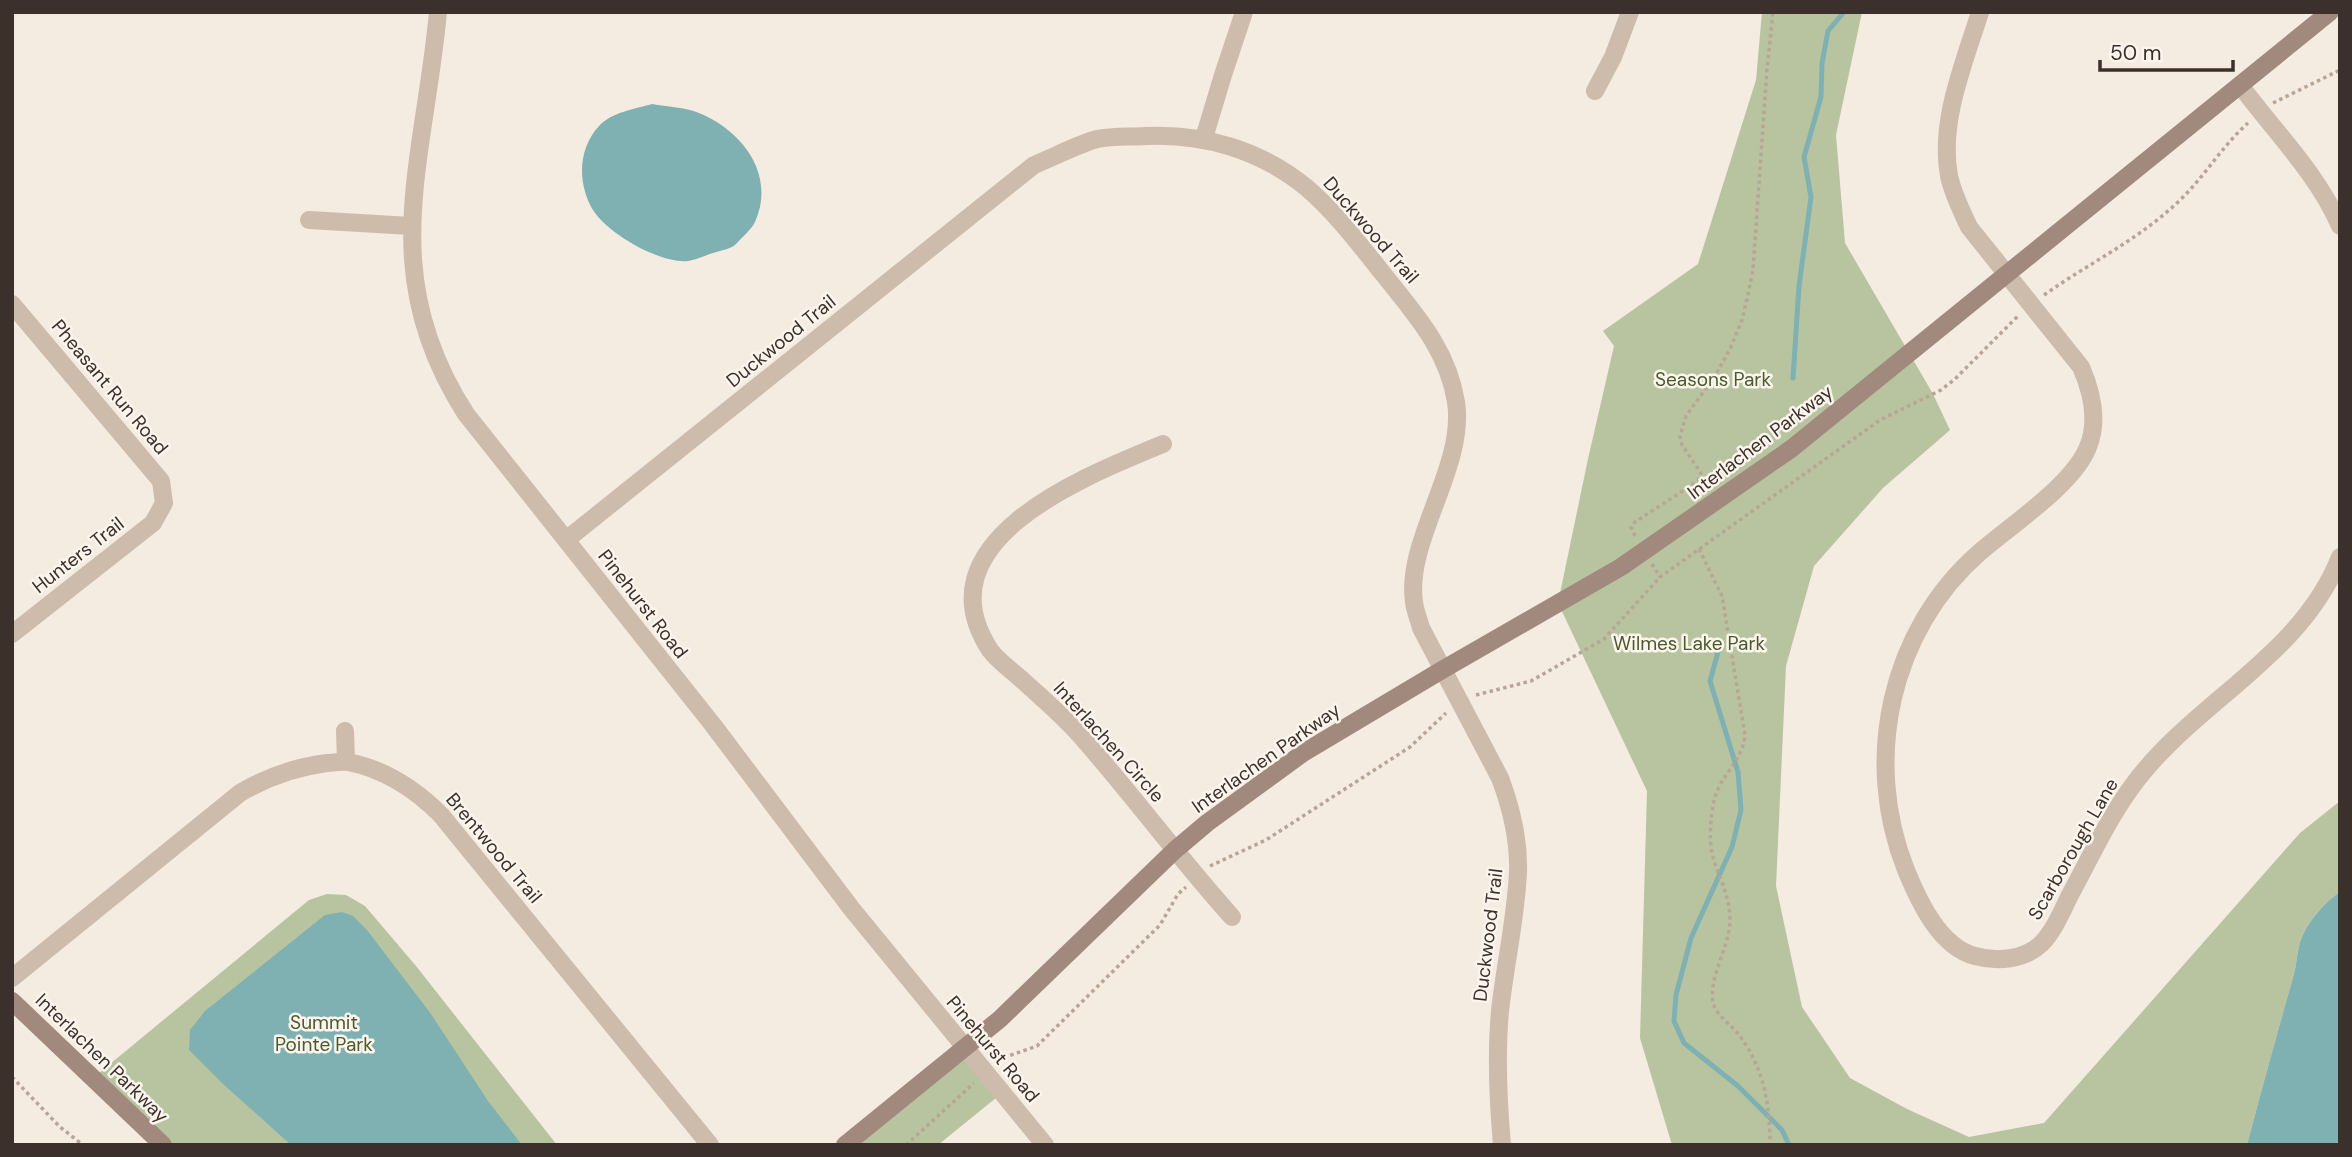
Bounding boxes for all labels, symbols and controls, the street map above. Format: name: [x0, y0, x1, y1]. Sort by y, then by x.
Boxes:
scale bar: [2100, 28, 2233, 72]
text: 50 m: [2110, 39, 2161, 67]
street label: Duckwood Trail: [1318, 171, 1424, 289]
street label: Duckwood Trail: [721, 289, 841, 393]
street label: Pheasant Run Road: [46, 314, 174, 460]
park label: Seasons Park: [1655, 367, 1771, 392]
street label: Interlachen Parkway: [1682, 379, 1838, 505]
street label: Hunters Trail: [27, 511, 129, 599]
street label: Pinehurst Road: [593, 544, 693, 664]
park label: Wilmes Lake Park: [1613, 631, 1765, 656]
street label: Interlachen Circle: [1048, 676, 1170, 808]
street label: Interlachen Parkway: [1187, 697, 1346, 819]
street label: Scarborough Lane: [2022, 774, 2124, 924]
street label: Brentwood Trail: [441, 788, 547, 908]
street label: Duckwood Trail: [1467, 867, 1509, 1003]
street label: Interlachen Parkway: [30, 988, 174, 1128]
street label: Pinehurst Road: [941, 990, 1045, 1108]
park label: Summit Pointe Park: [275, 1010, 373, 1057]

